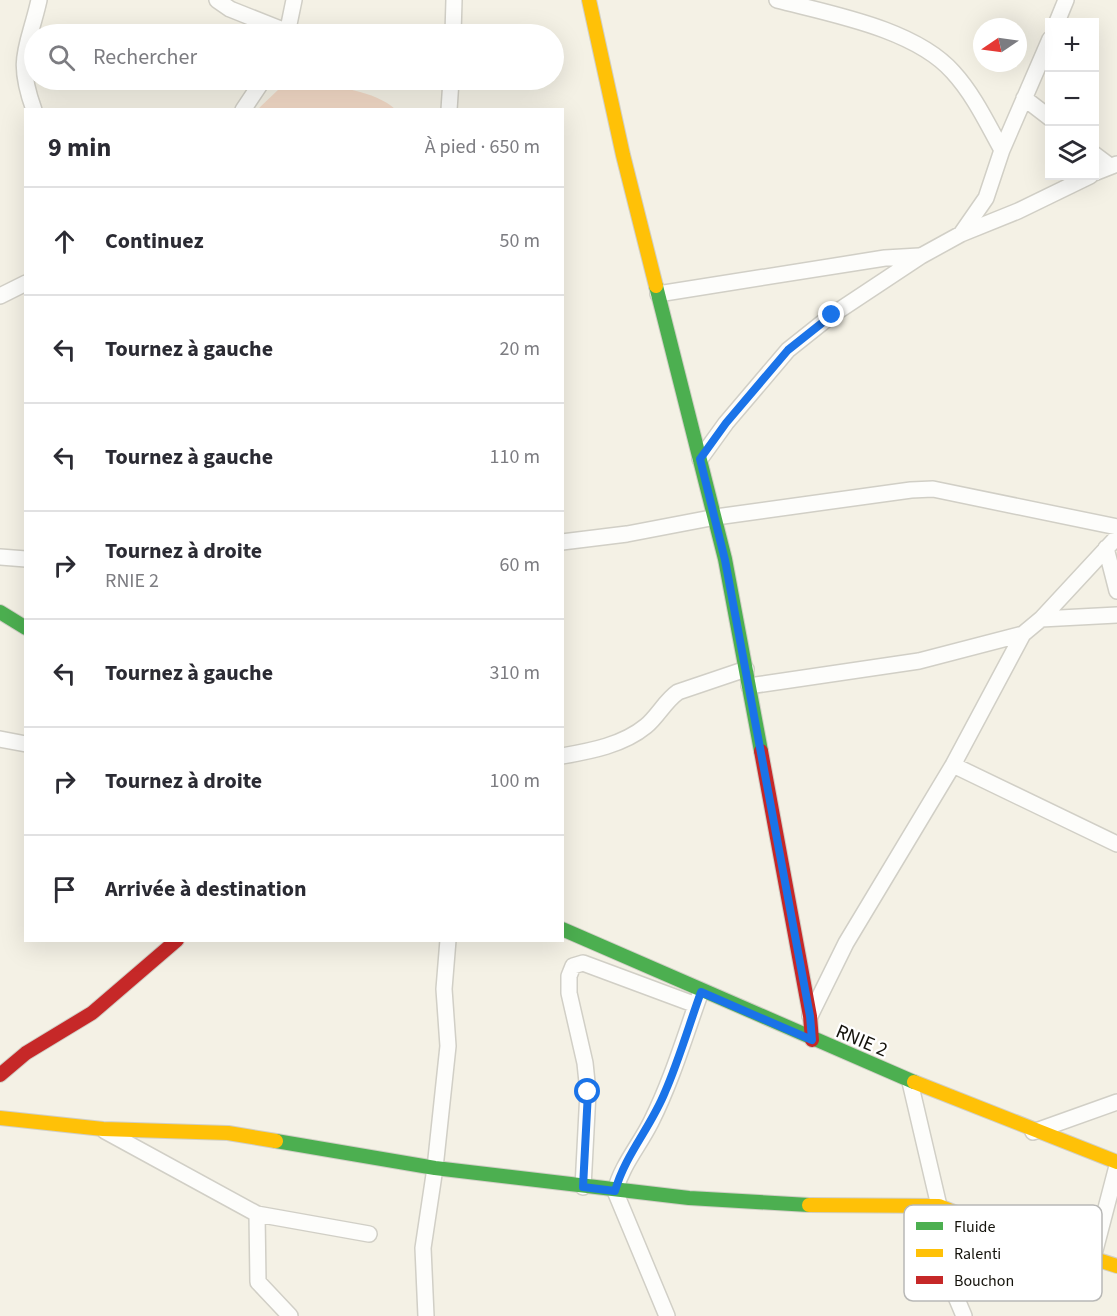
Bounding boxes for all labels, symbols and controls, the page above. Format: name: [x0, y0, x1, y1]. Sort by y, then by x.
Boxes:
north arrow: [973, 18, 1027, 72]
map controls: [1045, 18, 1099, 180]
button: +: [1045, 18, 1099, 72]
search box: [24, 24, 564, 90]
icon: search: [45, 41, 78, 74]
text: Rechercher: [93, 41, 197, 73]
button: −: [1045, 72, 1099, 126]
button: layers: [1045, 126, 1099, 180]
text: 9 min: [48, 129, 111, 166]
text: À pied · 650 m: [425, 133, 540, 161]
icon: ahead: [48, 225, 81, 258]
text: Continuez: [105, 225, 204, 257]
text: 50 m: [500, 227, 540, 255]
route end: [818, 301, 844, 327]
icon: left: [48, 333, 81, 366]
text: Tournez à gauche: [105, 333, 273, 365]
text: 20 m: [500, 335, 540, 363]
icon: left: [48, 441, 81, 474]
text: Tournez à gauche: [105, 441, 273, 473]
text: 110 m: [490, 443, 540, 471]
text: Tournez à droite: [105, 535, 262, 567]
icon: right: [48, 549, 81, 582]
text: 60 m: [500, 551, 540, 579]
text: RNIE 2: [105, 567, 159, 595]
icon: left: [48, 657, 81, 690]
text: Tournez à gauche: [105, 657, 273, 689]
text: 310 m: [490, 659, 540, 687]
icon: right: [48, 765, 81, 798]
text: Tournez à droite: [105, 765, 262, 797]
text: 100 m: [490, 767, 540, 795]
icon: arrive: [48, 873, 81, 906]
text: Arrivée à destination: [105, 873, 307, 905]
street label: RNIE 2: [831, 1017, 892, 1064]
route start: [574, 1078, 600, 1104]
legend: [904, 1205, 1102, 1301]
text: Fluide: [954, 1216, 996, 1238]
text: Ralenti: [954, 1243, 1001, 1265]
text: Bouchon: [954, 1270, 1014, 1292]

